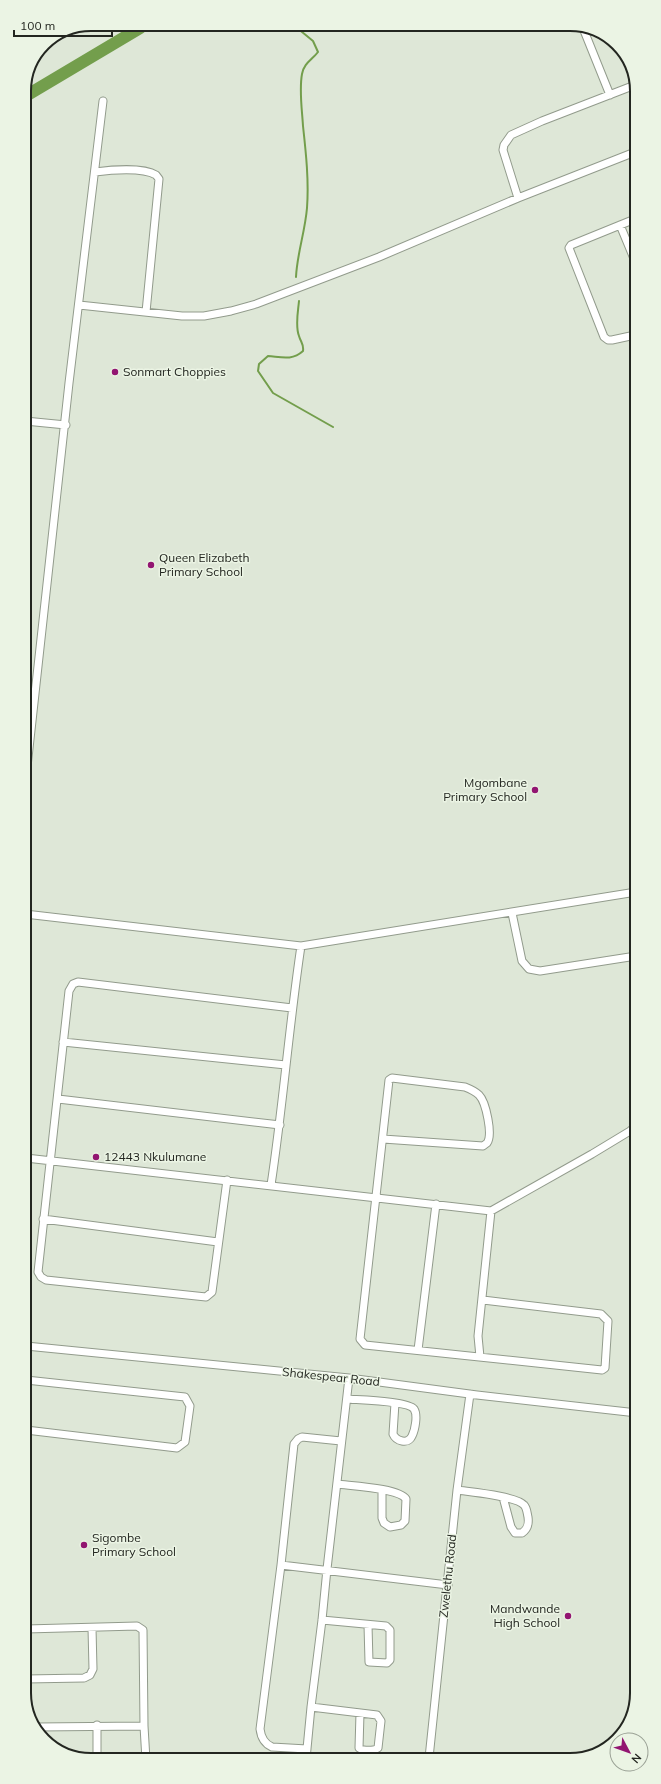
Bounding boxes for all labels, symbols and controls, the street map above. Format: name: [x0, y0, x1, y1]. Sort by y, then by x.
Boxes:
scale bar: [14, 12, 112, 38]
text: 100 m: [20, 18, 55, 33]
place label: Sonmart Choppies: [123, 364, 226, 379]
marker: Sonmart Choppies: [110, 367, 120, 377]
place label: Queen Elizabeth Primary School: [159, 550, 250, 579]
marker: Queen Elizabeth Primary School: [146, 560, 156, 570]
place label: Mgombane Primary School: [443, 775, 527, 804]
marker: Mgombane Primary School: [530, 785, 540, 795]
place label: 12443 Nkulumane: [104, 1149, 206, 1164]
marker: 12443 Nkulumane: [91, 1152, 101, 1162]
street label: Shakespear Road: [282, 1364, 381, 1389]
place label: Sigombe Primary School: [92, 1530, 176, 1559]
street label: Zwelethu Road: [436, 1534, 459, 1618]
marker: Sigombe Primary School: [79, 1540, 89, 1550]
place label: Mandwande High School: [490, 1601, 560, 1630]
marker: Mandwande High School: [563, 1611, 573, 1621]
north arrow: [609, 1732, 649, 1772]
text: N: [629, 1751, 645, 1766]

